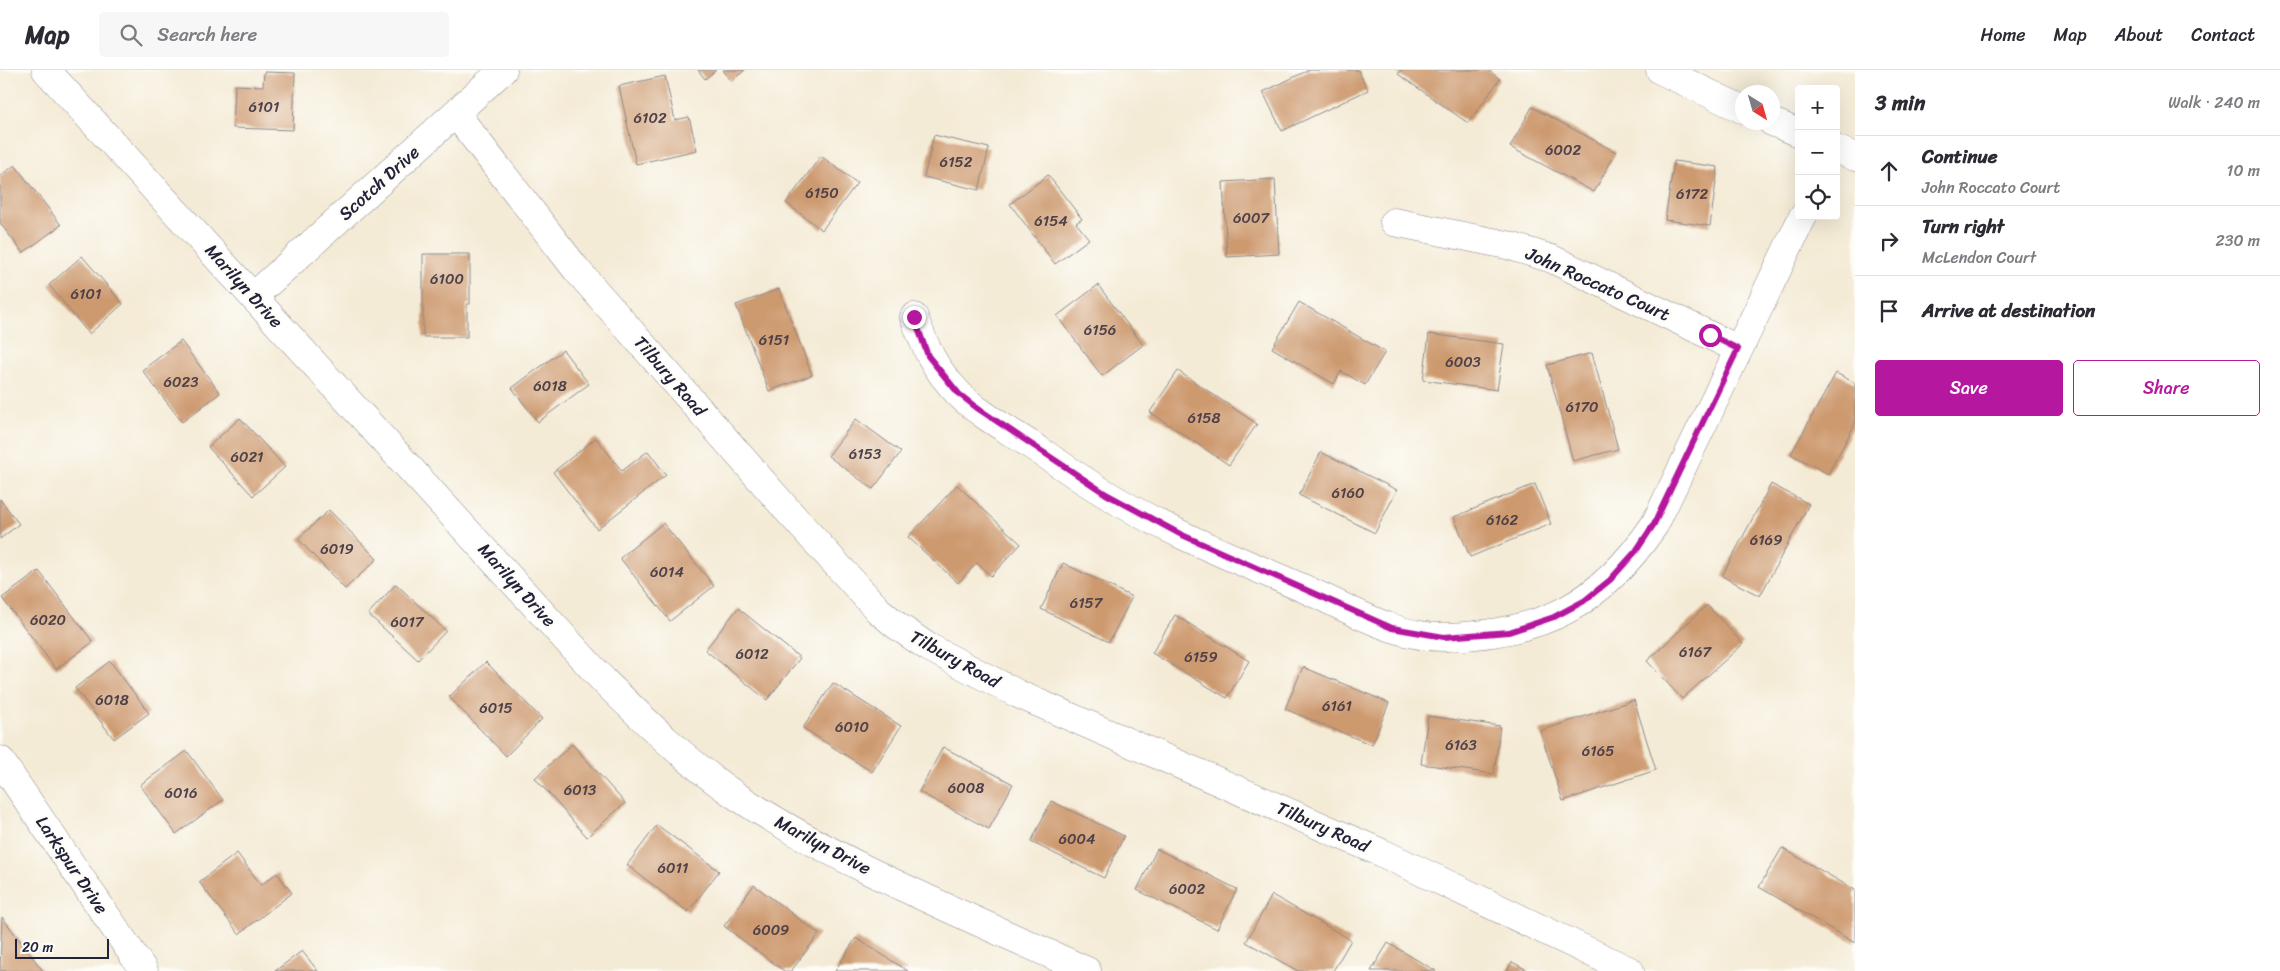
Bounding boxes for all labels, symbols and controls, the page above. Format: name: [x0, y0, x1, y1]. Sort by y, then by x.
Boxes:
search box: [99, 12, 449, 57]
text: Map: [25, 14, 69, 56]
text: Search here: [157, 18, 257, 51]
text: Home: [1981, 19, 2026, 51]
text: Map: [2054, 19, 2087, 51]
text: About: [2115, 19, 2163, 51]
text: Contact: [2191, 19, 2255, 51]
icon: search: [117, 21, 145, 49]
text: 3 min: [1875, 84, 1925, 122]
north arrow: [1735, 85, 1780, 130]
map controls: [1795, 85, 1840, 220]
button: +: [1795, 85, 1840, 130]
text: Walk · 240 m: [2168, 88, 2260, 117]
house number: 6101: [249, 94, 279, 120]
house number: 6102: [633, 105, 667, 131]
button: −: [1795, 130, 1840, 175]
street label: Scotch Drive: [331, 137, 427, 229]
house number: 6002: [1545, 137, 1581, 163]
text: Continue: [1922, 140, 1998, 173]
house number: 6152: [940, 149, 973, 175]
text: 10 m: [2227, 156, 2260, 185]
icon: ahead: [1875, 157, 1903, 185]
text: John Roccato Court: [1922, 173, 2060, 202]
button: locate: [1795, 175, 1840, 220]
house number: 6150: [805, 180, 839, 206]
house number: 6172: [1676, 181, 1708, 207]
house number: 6007: [1233, 205, 1270, 231]
house number: 6154: [1034, 208, 1068, 234]
text: Turn right: [1922, 210, 2004, 243]
text: 230 m: [2215, 226, 2260, 255]
icon: right: [1875, 227, 1903, 255]
street label: Marilyn Drive: [197, 236, 291, 336]
street label: John Roccato Court: [1520, 237, 1676, 330]
text: McLendon Court: [1922, 243, 2036, 272]
house number: 6100: [430, 266, 464, 292]
house number: 6101: [71, 281, 101, 307]
text: Arrive at destination: [1922, 294, 2095, 327]
icon: arrive: [1875, 297, 1903, 325]
route end: [903, 306, 926, 329]
house number: 6156: [1084, 317, 1116, 343]
route start: [1699, 324, 1722, 347]
house number: 6151: [759, 327, 789, 353]
street label: Tilbury Road: [625, 328, 716, 425]
house number: 6003: [1445, 349, 1481, 375]
button: Save: [1875, 360, 2063, 416]
button: Share: [2073, 360, 2260, 416]
house number: 6023: [164, 369, 198, 395]
house number: 6018: [533, 373, 567, 399]
house number: 6170: [1565, 394, 1599, 420]
house number: 6158: [1187, 405, 1221, 431]
house number: 6153: [849, 441, 881, 467]
house number: 6021: [230, 444, 264, 470]
house number: 6160: [1332, 480, 1364, 506]
house number: 6162: [1486, 507, 1518, 533]
house number: 6169: [1750, 527, 1782, 553]
street label: Marilyn Drive: [470, 535, 564, 635]
house number: 6019: [320, 536, 354, 562]
house number: 6014: [650, 559, 684, 585]
house number: 6157: [1070, 590, 1104, 616]
house number: 6020: [30, 607, 66, 633]
house number: 6017: [390, 609, 425, 635]
street label: Tilbury Road: [904, 621, 1007, 698]
house number: 6167: [1679, 639, 1712, 665]
house number: 6012: [735, 641, 769, 667]
house number: 6159: [1184, 644, 1218, 670]
house number: 6018: [95, 687, 129, 713]
house number: 6161: [1322, 693, 1352, 719]
house number: 6015: [479, 695, 513, 721]
house number: 6010: [835, 714, 869, 740]
house number: 6163: [1445, 732, 1477, 758]
house number: 6165: [1582, 738, 1614, 764]
house number: 6008: [948, 775, 984, 801]
house number: 6013: [564, 777, 596, 803]
house number: 6016: [165, 780, 197, 806]
street label: Tilbury Road: [1271, 792, 1376, 862]
street label: Marilyn Drive: [769, 806, 877, 884]
street label: Larkspur Drive: [27, 809, 117, 921]
house number: 6004: [1059, 826, 1095, 852]
house number: 6011: [658, 855, 688, 881]
house number: 6002: [1169, 876, 1205, 902]
house number: 6009: [753, 917, 789, 943]
text: 20 m: [22, 935, 53, 960]
scale bar: [15, 936, 109, 959]

